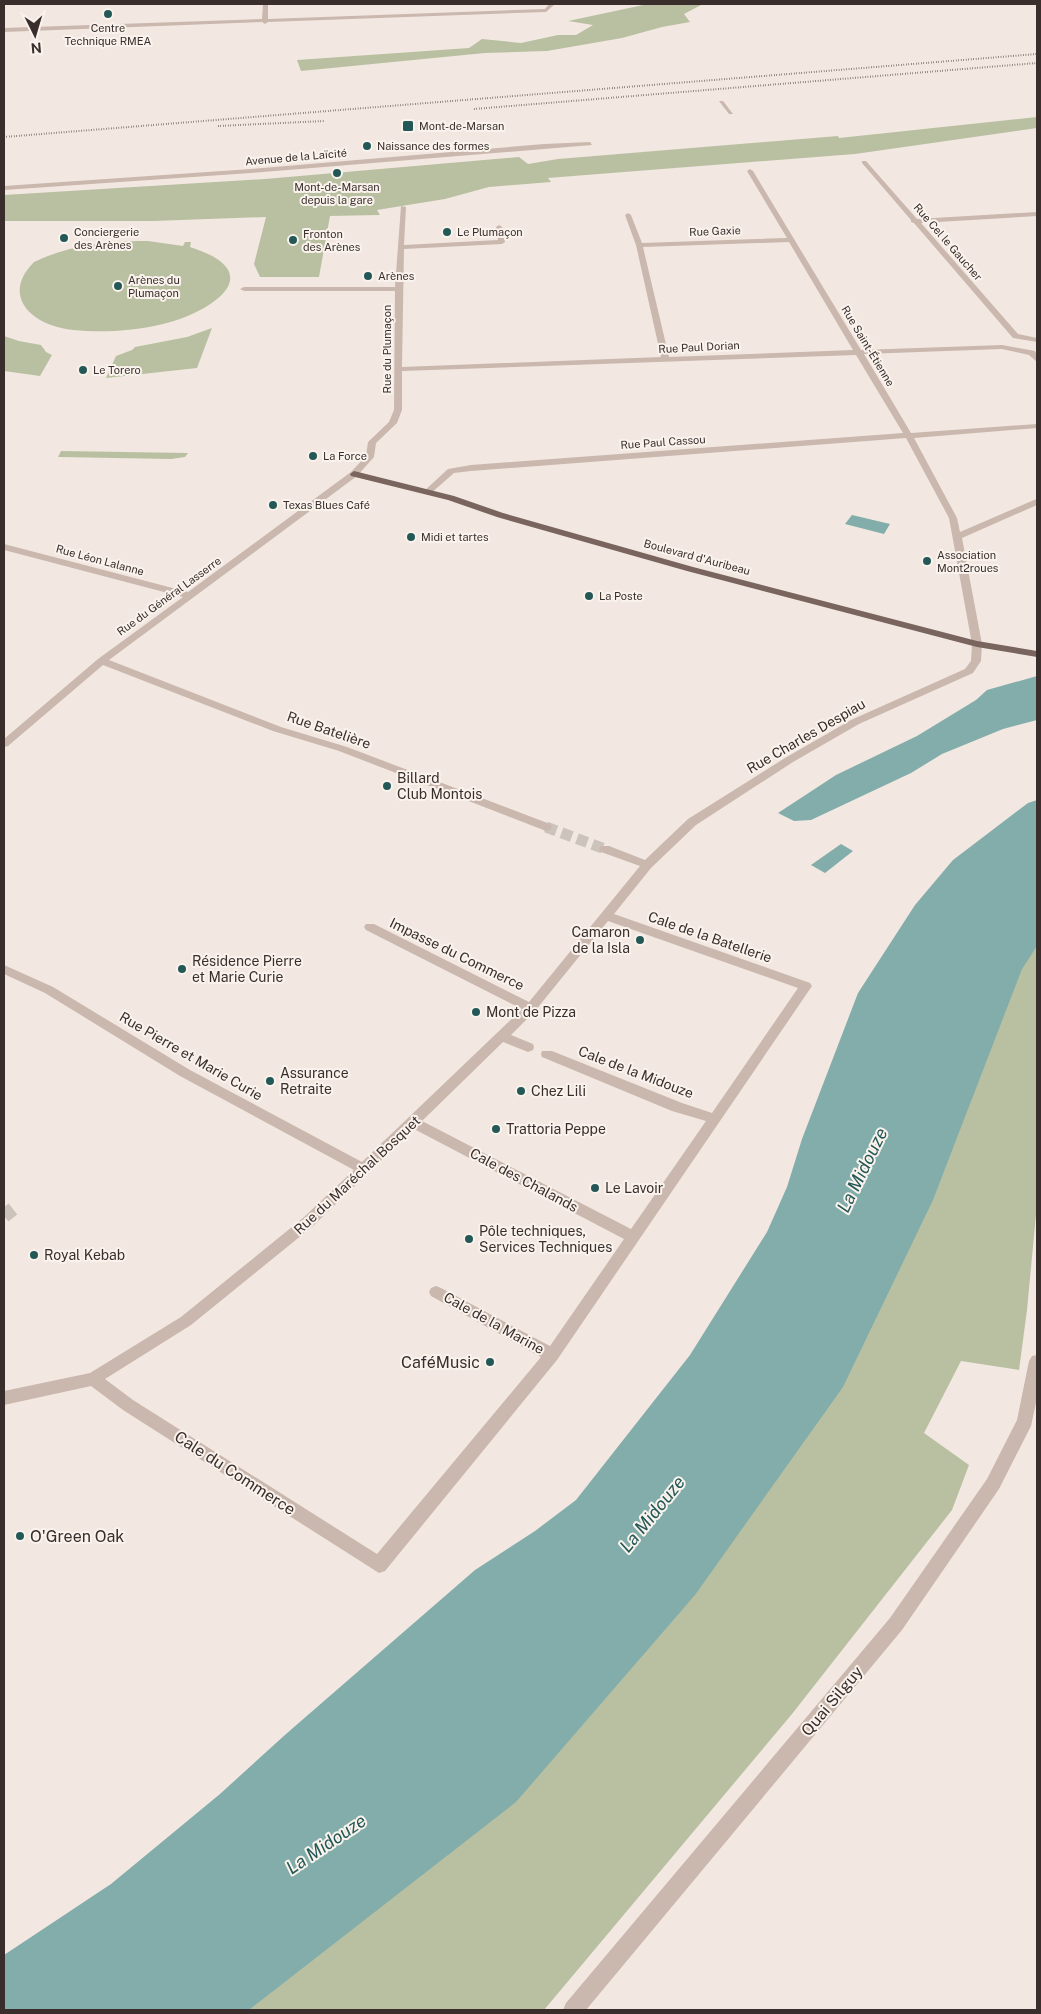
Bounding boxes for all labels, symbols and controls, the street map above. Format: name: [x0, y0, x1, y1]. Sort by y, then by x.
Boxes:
marker: Centre Technique RMEA: [102, 8, 114, 20]
north arrow: [10, 10, 60, 60]
place label: Centre Technique RMEA: [65, 22, 152, 47]
text: N: [30, 40, 42, 56]
marker: Mont-de-Marsan: [401, 119, 415, 133]
place label: Mont-de-Marsan: [419, 120, 504, 132]
marker: Naissance des formes: [361, 140, 373, 152]
place label: Naissance des formes: [377, 140, 490, 152]
street label: Avenue de la Laïcité: [245, 147, 347, 167]
marker: Mont-de-Marsan depuis la gare: [331, 167, 343, 179]
place label: Mont-de-Marsan depuis la gare: [294, 181, 380, 206]
street label: Rue Cel le Gaucher: [911, 201, 985, 283]
street label: Rue Gaxie: [689, 224, 741, 238]
place label: Conciergerie des Arènes: [74, 226, 139, 251]
marker: Le Plumaçon: [441, 226, 453, 238]
place label: Le Plumaçon: [457, 226, 523, 239]
place label: Fronton des Arènes: [303, 228, 361, 253]
marker: Conciergerie des Arènes: [58, 232, 70, 244]
marker: Fronton des Arènes: [287, 234, 299, 246]
marker: Arènes: [362, 270, 374, 282]
place label: Arènes: [378, 270, 415, 282]
place label: Arènes du Plumaçon: [128, 274, 180, 300]
marker: Arènes du Plumaçon: [112, 280, 124, 292]
street label: Rue Saint-Étienne: [839, 303, 898, 388]
street label: Rue du Plumaçon: [381, 305, 394, 393]
street label: Rue Paul Dorian: [658, 339, 740, 355]
marker: Le Torero: [77, 364, 89, 376]
place label: Le Torero: [93, 364, 141, 376]
street label: Rue Paul Cassou: [620, 433, 706, 451]
marker: La Force: [307, 450, 319, 462]
place label: La Force: [323, 450, 367, 462]
marker: Texas Blues Café: [267, 499, 279, 511]
place label: Texas Blues Café: [283, 499, 370, 511]
marker: Midi et tartes: [405, 531, 417, 543]
place label: Midi et tartes: [421, 531, 489, 543]
street label: Boulevard d'Auribeau: [642, 537, 752, 577]
street label: Rue Léon Lalanne: [55, 542, 145, 578]
place label: Association Mont2roues: [937, 549, 999, 574]
street label: Rue du Général Lasserre: [115, 554, 223, 638]
marker: Association Mont2roues: [921, 555, 933, 567]
marker: La Poste: [583, 590, 595, 602]
place label: La Poste: [599, 590, 643, 602]
street label: Rue Charles Despiau: [744, 696, 868, 776]
street label: Rue Batelière: [285, 708, 373, 752]
place label: Billard Club Montois: [397, 770, 482, 802]
marker: Billard Club Montois: [381, 780, 393, 792]
street label: Cale de la Batellerie: [646, 908, 774, 966]
street label: Impasse du Commerce: [387, 914, 527, 994]
place label: Camaron de la Isla: [572, 924, 630, 956]
marker: Camaron de la Isla: [634, 934, 646, 946]
place label: Résidence Pierre et Marie Curie: [192, 953, 302, 985]
marker: Résidence Pierre et Marie Curie: [176, 963, 188, 975]
place label: Mont de Pizza: [486, 1004, 576, 1020]
marker: Mont de Pizza: [470, 1006, 482, 1018]
street label: Rue Pierre et Marie Curie: [117, 1008, 265, 1104]
street label: Cale de la Midouze: [576, 1043, 696, 1101]
place label: Assurance Retraite: [280, 1065, 349, 1097]
marker: Assurance Retraite: [264, 1075, 276, 1087]
place label: Chez Lili: [531, 1083, 586, 1099]
marker: Chez Lili: [515, 1085, 527, 1097]
street label: Rue du Maréchal Bosquet: [291, 1112, 423, 1238]
place label: Trattoria Peppe: [506, 1121, 606, 1137]
marker: Trattoria Peppe: [490, 1123, 502, 1135]
water label: La Midouze: [832, 1124, 892, 1216]
street label: Cale des Chalands: [467, 1145, 581, 1215]
place label: Le Lavoir: [605, 1180, 663, 1196]
marker: Le Lavoir: [589, 1182, 601, 1194]
place label: Pôle techniques, Services Techniques: [479, 1223, 612, 1255]
marker: Pôle techniques, Services Techniques: [463, 1233, 475, 1245]
place label: Royal Kebab: [44, 1247, 125, 1263]
marker: Royal Kebab: [28, 1249, 40, 1261]
street label: Cale de la Marine: [441, 1289, 547, 1357]
place label: CaféMusic: [401, 1353, 480, 1372]
marker: CaféMusic: [484, 1356, 496, 1368]
street label: Cale du Commerce: [171, 1427, 299, 1519]
water label: La Midouze: [615, 1472, 689, 1556]
place label: O'Green Oak: [30, 1527, 124, 1546]
marker: O'Green Oak: [14, 1530, 26, 1542]
street label: Quai Silguy: [797, 1662, 867, 1740]
water label: La Midouze: [282, 1810, 370, 1878]

